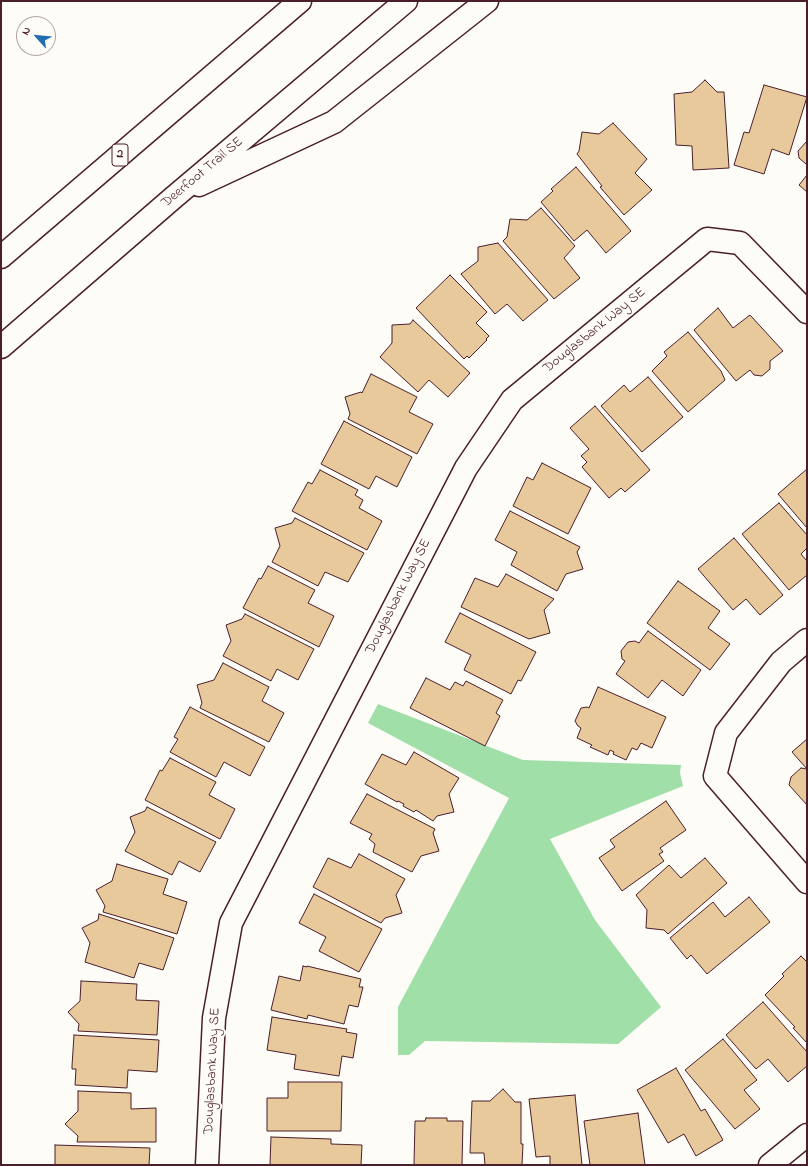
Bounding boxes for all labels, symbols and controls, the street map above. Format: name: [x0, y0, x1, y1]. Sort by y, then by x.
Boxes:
north arrow: [16, 16, 56, 56]
text: N: [17, 24, 35, 38]
street label: Deerfoot Trail SE: [159, 134, 247, 212]
road number: 2: [112, 144, 128, 166]
street label: Douglasbank Way SE: [540, 285, 650, 377]
street label: Douglasbank Way SE: [363, 537, 435, 657]
street label: Douglasbank Way SE: [201, 1007, 225, 1135]

